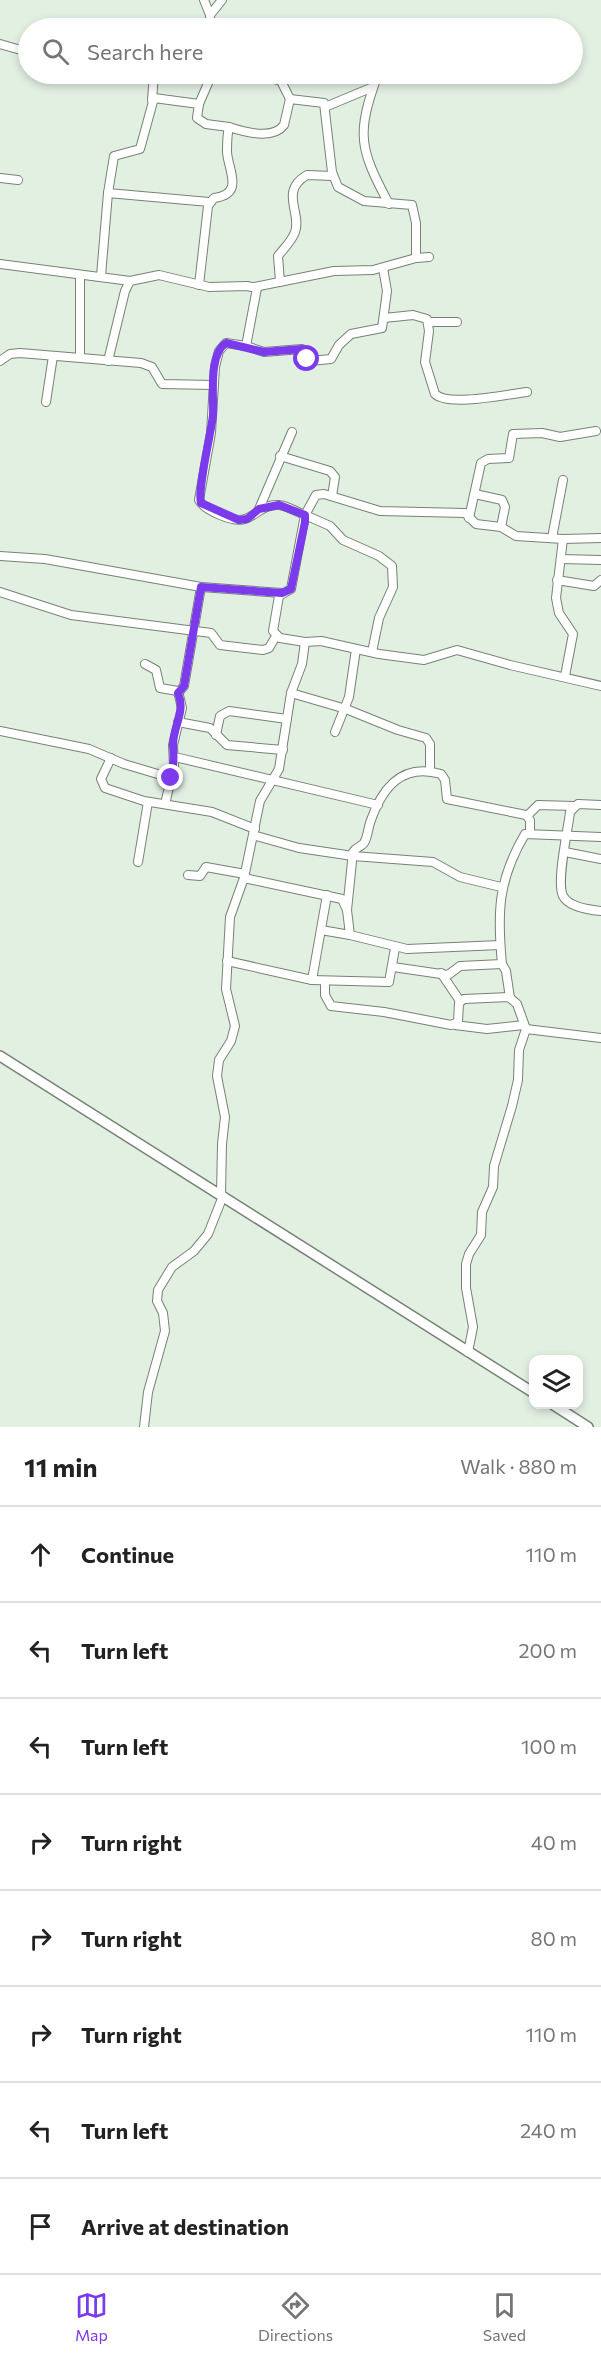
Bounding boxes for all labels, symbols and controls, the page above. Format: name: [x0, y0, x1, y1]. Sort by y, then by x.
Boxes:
search box: [18, 18, 583, 84]
icon: search: [39, 35, 72, 68]
text: Search here: [87, 38, 203, 65]
route start: [293, 345, 319, 371]
route end: [157, 764, 183, 790]
map controls: [529, 1355, 583, 1409]
button: layers: [529, 1355, 583, 1409]
text: 11 min: [24, 1451, 97, 1482]
text: Walk · 880 m: [460, 1454, 577, 1478]
icon: ahead: [24, 1538, 57, 1571]
text: Continue: [81, 1541, 174, 1568]
text: 110 m: [526, 1542, 577, 1566]
icon: left: [24, 1634, 57, 1667]
text: Turn left: [81, 1637, 168, 1664]
text: 200 m: [519, 1638, 577, 1662]
icon: left: [24, 1730, 57, 1763]
text: Turn left: [81, 1733, 168, 1760]
text: 100 m: [521, 1734, 577, 1758]
icon: right: [24, 1826, 57, 1859]
text: Turn right: [81, 1829, 182, 1856]
text: 40 m: [531, 1830, 577, 1854]
icon: right: [24, 1922, 57, 1955]
text: Turn right: [81, 1925, 182, 1952]
text: 80 m: [531, 1926, 577, 1950]
icon: right: [24, 2018, 57, 2051]
text: Turn right: [81, 2021, 182, 2048]
text: 110 m: [526, 2022, 577, 2046]
icon: left: [24, 2114, 57, 2147]
text: Turn left: [81, 2117, 168, 2144]
text: 240 m: [520, 2118, 577, 2142]
icon: arrive: [24, 2210, 57, 2243]
text: Arrive at destination: [81, 2213, 289, 2240]
tab: Map: [75, 2289, 108, 2344]
tab: Directions: [258, 2289, 333, 2344]
tab: Saved: [483, 2289, 526, 2344]

